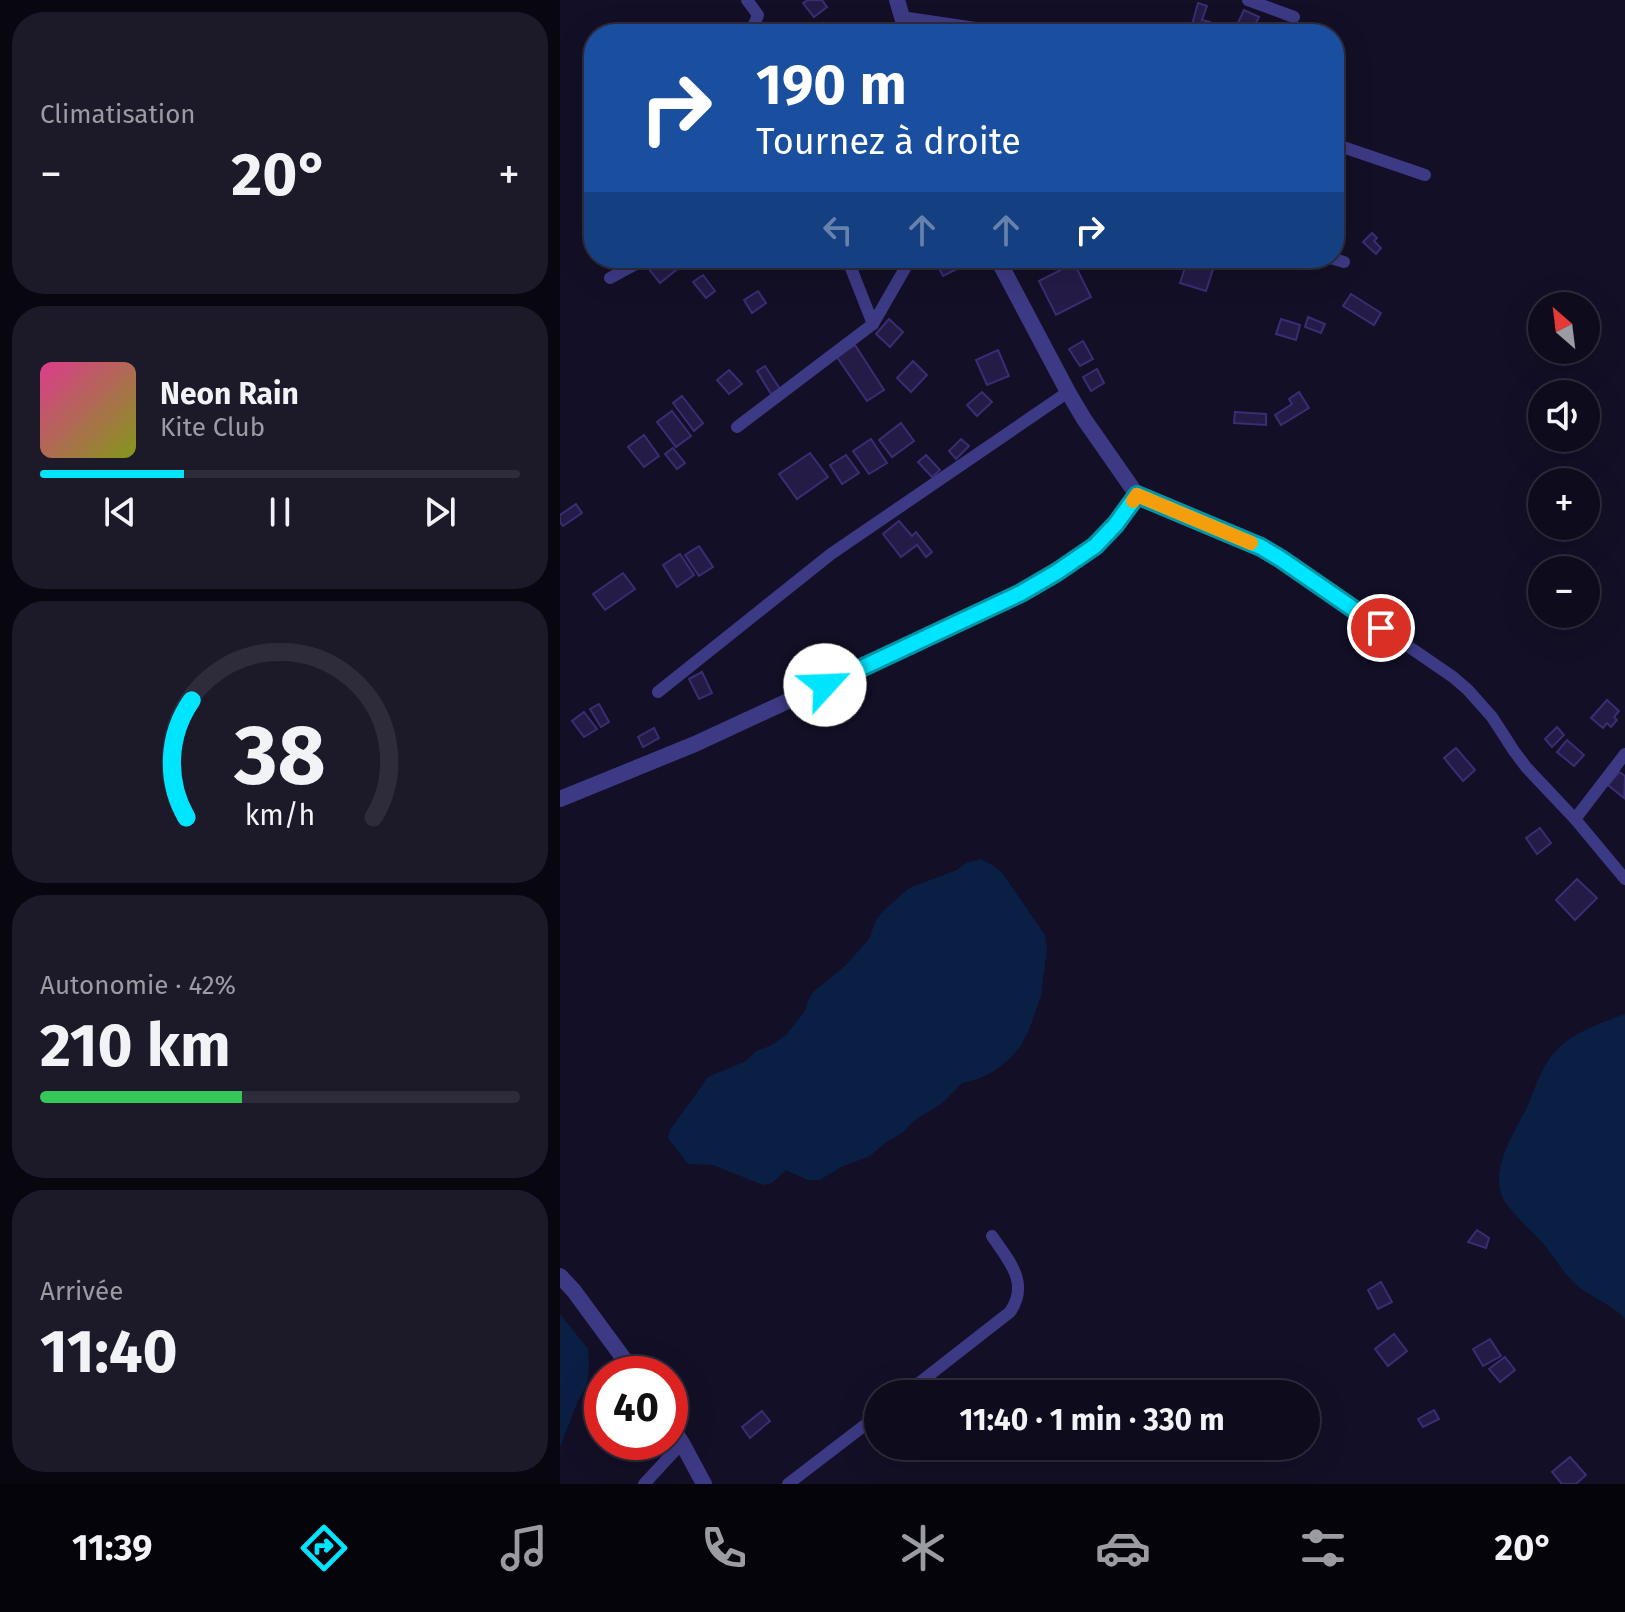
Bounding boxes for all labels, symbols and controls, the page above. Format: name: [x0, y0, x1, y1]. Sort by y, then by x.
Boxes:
text: 190 m: [756, 52, 907, 119]
icon: right: [624, 56, 728, 160]
text: Climatisation: [40, 99, 196, 130]
text: Tournez à droite: [756, 120, 1021, 164]
text: 20°: [231, 139, 329, 211]
text: −: [40, 148, 62, 201]
text: +: [498, 148, 520, 201]
icon: left: [816, 208, 860, 252]
icon: ahead: [900, 208, 944, 252]
icon: ahead: [984, 208, 1028, 252]
icon: right: [1068, 208, 1112, 252]
north arrow: [1528, 292, 1600, 364]
map controls: [1528, 292, 1600, 628]
text: Neon Rain: [160, 376, 299, 412]
button: sound: [1528, 380, 1600, 452]
text: Kite Club: [160, 412, 265, 443]
button: +: [1528, 468, 1600, 540]
icon: previous: [98, 490, 142, 534]
icon: pause: [258, 490, 302, 534]
icon: next: [418, 490, 462, 534]
button: −: [1528, 556, 1600, 628]
pin: [1347, 594, 1415, 662]
icon: arrive: [1359, 606, 1403, 650]
position arrow: [783, 643, 867, 727]
text: 38: [233, 706, 326, 806]
text: km/h: [245, 798, 315, 833]
text: Autonomie · 42%: [40, 970, 236, 1001]
text: 210 km: [40, 1010, 231, 1082]
text: Arrivée: [40, 1276, 123, 1307]
text: 11:40: [40, 1316, 178, 1388]
speed limit sign: 40: [584, 1356, 688, 1460]
text: 11:40 · 1 min · 330 m: [959, 1402, 1225, 1438]
icon: directions: [296, 1520, 352, 1576]
icon: music: [496, 1520, 552, 1576]
icon: phone: [696, 1520, 752, 1576]
icon: climate: [895, 1520, 951, 1576]
icon: car: [1095, 1520, 1151, 1576]
icon: filters: [1295, 1520, 1351, 1576]
text: 11:39: [72, 1526, 152, 1570]
text: 20°: [1495, 1526, 1553, 1570]

